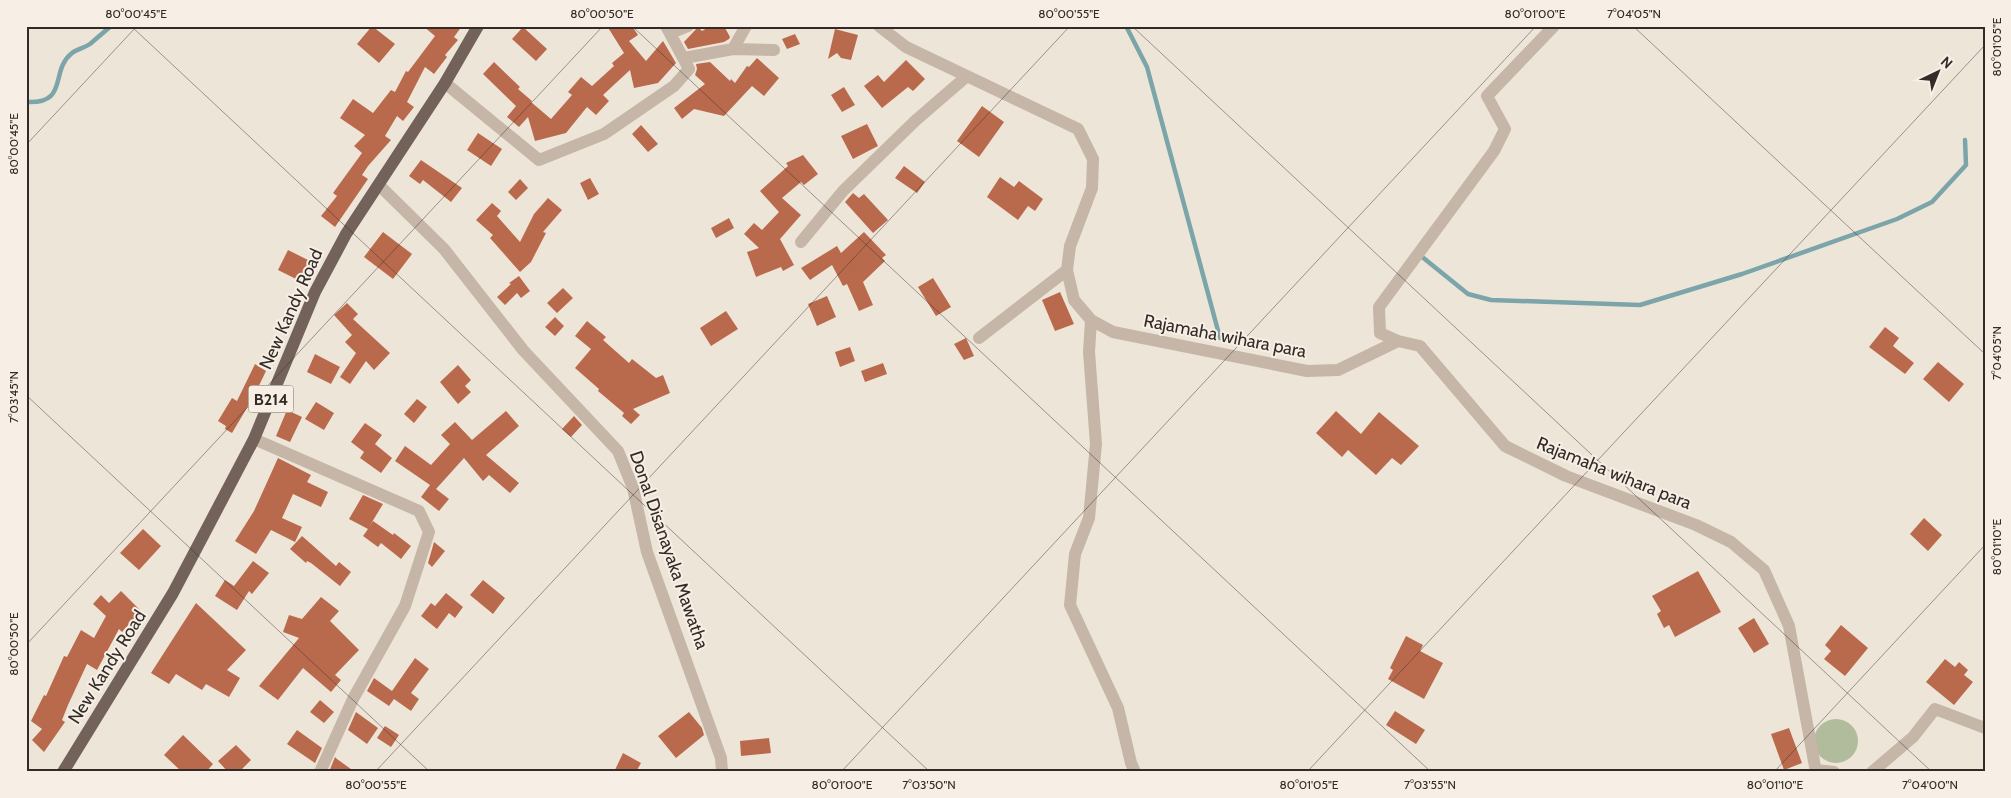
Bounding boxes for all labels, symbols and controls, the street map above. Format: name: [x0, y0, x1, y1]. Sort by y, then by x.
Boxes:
text: 80°00'45"E: [105, 6, 167, 21]
text: 80°00'50"E: [570, 6, 634, 21]
text: 80°00'55"E: [1038, 6, 1100, 21]
text: 80°01'00"E: [1505, 6, 1566, 21]
text: 7°04'05"N: [1607, 6, 1661, 21]
text: 80°01'05"E: [1989, 17, 2004, 76]
north arrow: [1914, 48, 1964, 98]
text: N: [1937, 53, 1957, 72]
text: 80°00'45"E: [6, 113, 21, 175]
street label: New Kandy Road: [255, 245, 327, 373]
street label: Rajamaha wihara para: [1142, 309, 1308, 363]
text: 7°04'05"N: [1989, 326, 2004, 380]
text: 7°03'45"N: [6, 371, 21, 423]
road number: B214: [248, 386, 294, 412]
street label: Rajamaha wihara para: [1533, 432, 1695, 514]
street label: Donal Disanayaka Mawatha: [625, 448, 713, 652]
text: 80°01'10"E: [1989, 519, 2004, 575]
street label: New Kandy Road: [63, 606, 151, 728]
text: 80°00'50"E: [6, 612, 21, 676]
text: 80°00'55"E: [345, 777, 407, 792]
text: 80°01'00"E: [812, 777, 873, 792]
text: 7°03'50"N: [902, 777, 956, 792]
text: 80°01'05"E: [1280, 777, 1339, 792]
text: 7°03'55"N: [1404, 777, 1456, 792]
text: 80°01'10"E: [1747, 777, 1803, 792]
text: 7°04'00"N: [1902, 777, 1958, 792]

